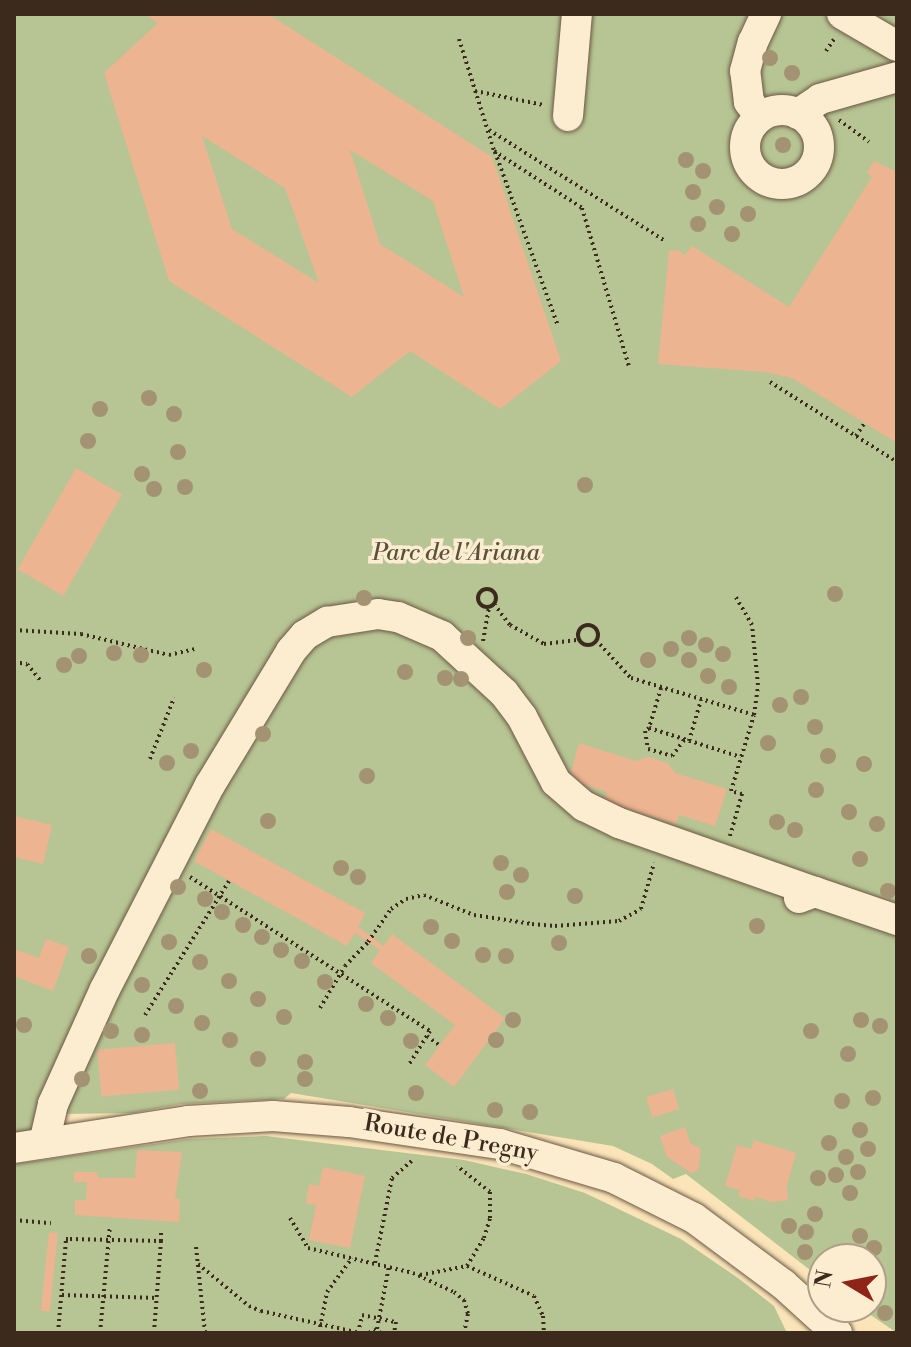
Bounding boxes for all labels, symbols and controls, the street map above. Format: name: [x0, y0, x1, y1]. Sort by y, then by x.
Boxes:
park label: Parc de l'Ariana: [372, 540, 540, 568]
street label: Route de Pregny: [362, 1109, 540, 1169]
north arrow: [807, 1243, 887, 1323]
text: N: [810, 1268, 840, 1290]

